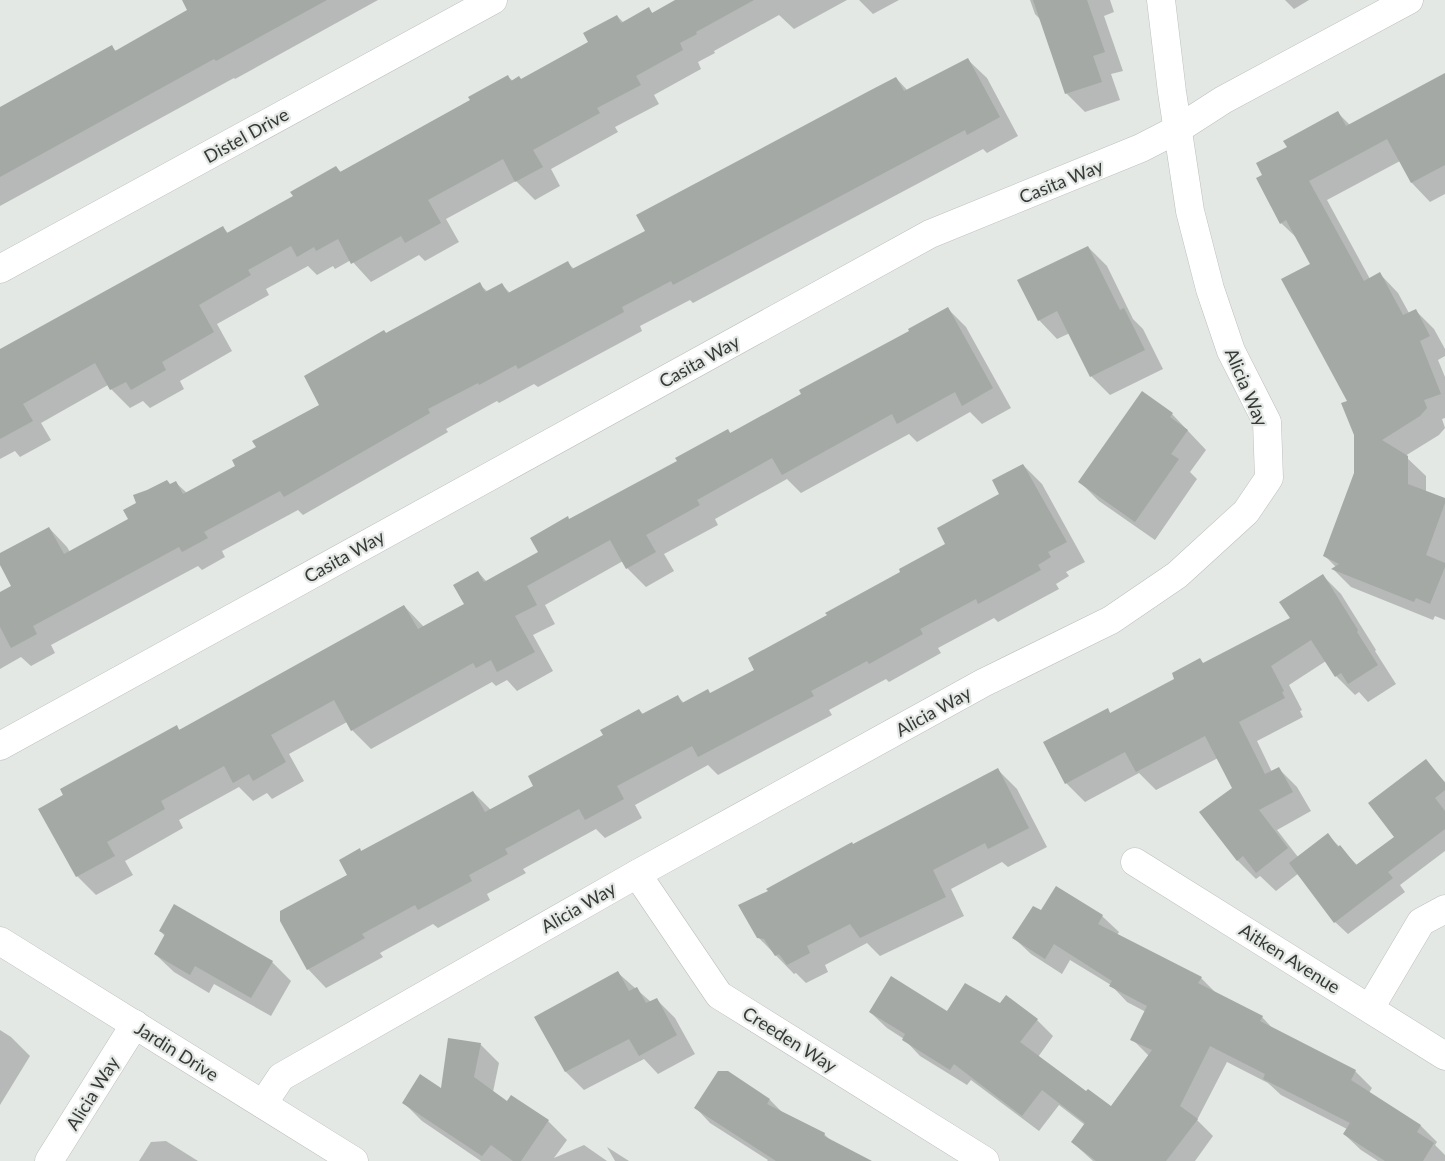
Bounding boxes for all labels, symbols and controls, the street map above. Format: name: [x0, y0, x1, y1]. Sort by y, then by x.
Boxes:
street label: Distel Drive: [200, 103, 292, 167]
street label: Casita Way: [1016, 154, 1107, 208]
street label: Casita Way: [655, 330, 744, 392]
street label: Alicia Way: [1221, 345, 1274, 430]
street label: Casita Way: [300, 525, 389, 587]
street label: Alicia Way: [892, 681, 975, 741]
street label: Alicia Way: [537, 876, 620, 937]
street label: Aitken Avenue: [1236, 918, 1344, 998]
street label: Creeden Way: [739, 1001, 842, 1077]
street label: Jardin Drive: [131, 1017, 223, 1085]
street label: Alicia Way: [61, 1052, 124, 1134]

